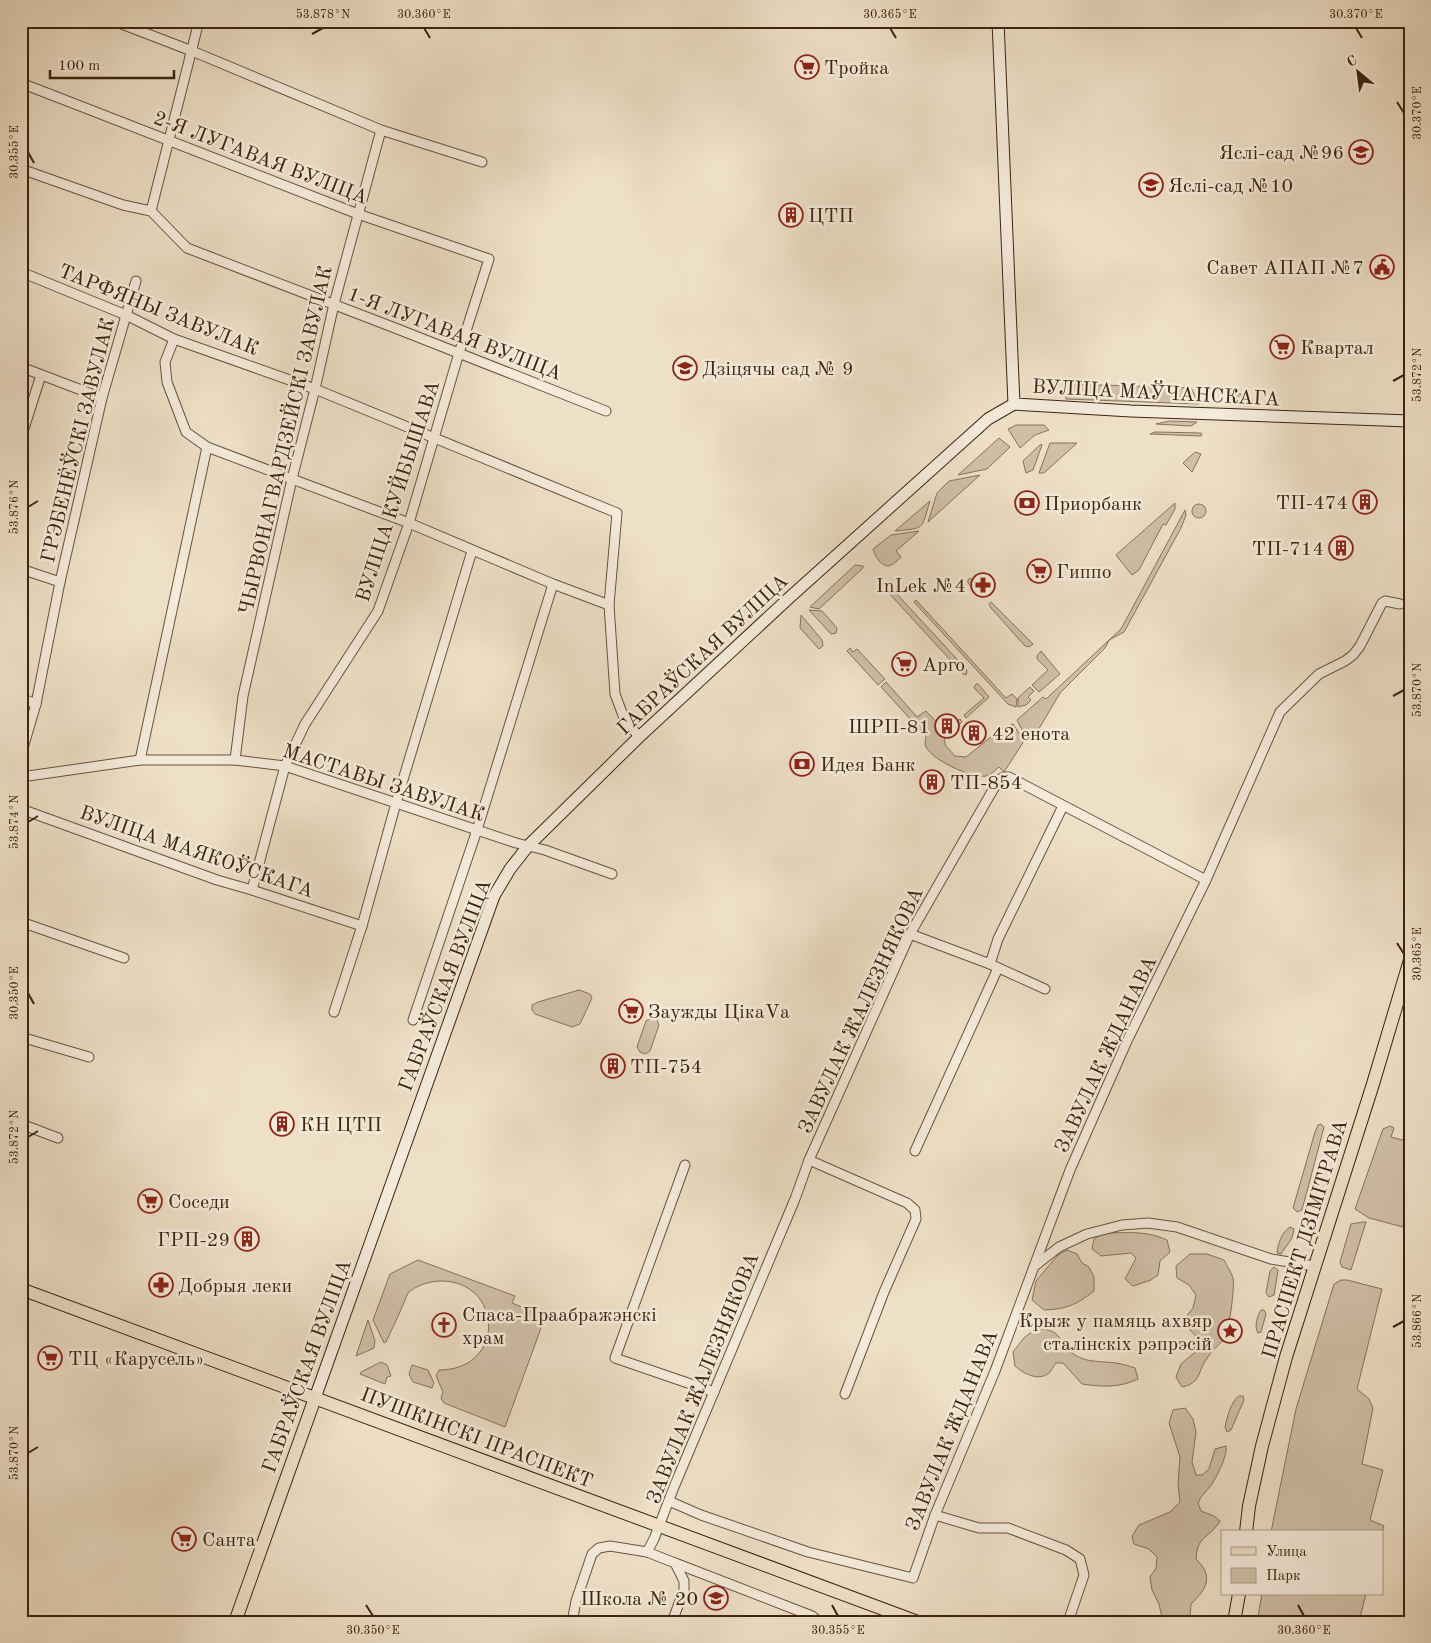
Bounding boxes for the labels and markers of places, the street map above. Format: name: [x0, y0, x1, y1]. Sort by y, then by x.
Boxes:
supermarket icon: Тройка: [794, 54, 820, 80]
place label: Тройка: [824, 59, 889, 79]
school or university icon: Яслі-сад №96: [1348, 139, 1374, 165]
place label: Яслі-сад №96: [1219, 144, 1344, 164]
school or university icon: Яслі-сад №10: [1138, 172, 1164, 198]
place label: Яслі-сад №10: [1168, 177, 1293, 197]
building icon: ЦТП: [778, 202, 804, 228]
place label: ЦТП: [808, 207, 854, 227]
public building icon: Савет АПАП №7: [1369, 254, 1395, 280]
place label: Савет АПАП №7: [1206, 259, 1364, 279]
supermarket icon: Квартал: [1269, 334, 1295, 360]
place label: Квартал: [1300, 339, 1374, 359]
school or university icon: Дзіцячы сад № 9: [672, 355, 698, 381]
place label: Дзіцячы сад № 9: [702, 360, 854, 380]
building icon: ТП-474: [1352, 489, 1378, 515]
bank icon: Приорбанк: [1014, 490, 1040, 516]
place label: ТП-474: [1276, 494, 1348, 514]
place label: Приорбанк: [1044, 495, 1142, 515]
building icon: ТП-714: [1328, 535, 1354, 561]
place label: ТП-714: [1252, 540, 1324, 560]
supermarket icon: Гиппо: [1026, 558, 1052, 584]
place label: Гиппо: [1056, 563, 1112, 583]
pharmacy icon: InLek №4: [970, 572, 996, 598]
place label: InLek №4: [876, 577, 966, 597]
supermarket icon: Арго: [891, 651, 917, 677]
place label: Арго: [922, 656, 965, 676]
building icon: ШРП-81: [934, 713, 960, 739]
place label: ШРП-81: [848, 718, 930, 738]
building icon: 42 енота: [961, 720, 987, 746]
place label: 42 енота: [992, 725, 1070, 745]
bank icon: Идея Банк: [789, 751, 815, 777]
place label: Идея Банк: [820, 756, 915, 776]
building icon: ТП-854: [919, 769, 945, 795]
place label: ТП-854: [950, 774, 1022, 794]
supermarket icon: Заужды ЦікаVа: [618, 998, 644, 1024]
place label: Заужды ЦікаVа: [648, 1003, 790, 1023]
building icon: ТП-754: [600, 1053, 626, 1079]
place label: ТП-754: [630, 1058, 702, 1078]
building icon: КН ЦТП: [269, 1111, 295, 1137]
place label: КН ЦТП: [300, 1116, 382, 1136]
supermarket icon: Соседи: [137, 1188, 163, 1214]
place label: Соседи: [168, 1193, 230, 1213]
building icon: ГРП-29: [234, 1226, 260, 1252]
place label: ГРП-29: [157, 1231, 230, 1251]
pharmacy icon: Добрыя леки: [148, 1272, 174, 1298]
place label: Добрыя леки: [178, 1277, 292, 1297]
place label: Спаса-Праабражэнскі храм: [462, 1306, 657, 1349]
church icon: Спаса-Праабражэнскі храм: [431, 1312, 457, 1338]
place label: Крыж у памяць ахвяр сталінскіх рэпрэсій: [1018, 1312, 1212, 1355]
place icon: Крыж у памяць ахвяр сталінскіх рэпрэсій: [1217, 1318, 1243, 1344]
supermarket icon: ТЦ «Карусель»: [37, 1345, 63, 1371]
place label: ТЦ «Карусель»: [68, 1350, 204, 1370]
supermarket icon: Санта: [171, 1526, 197, 1552]
place label: Санта: [202, 1531, 256, 1551]
school or university icon: Школа № 20: [703, 1585, 729, 1611]
place label: Школа № 20: [580, 1590, 698, 1610]

